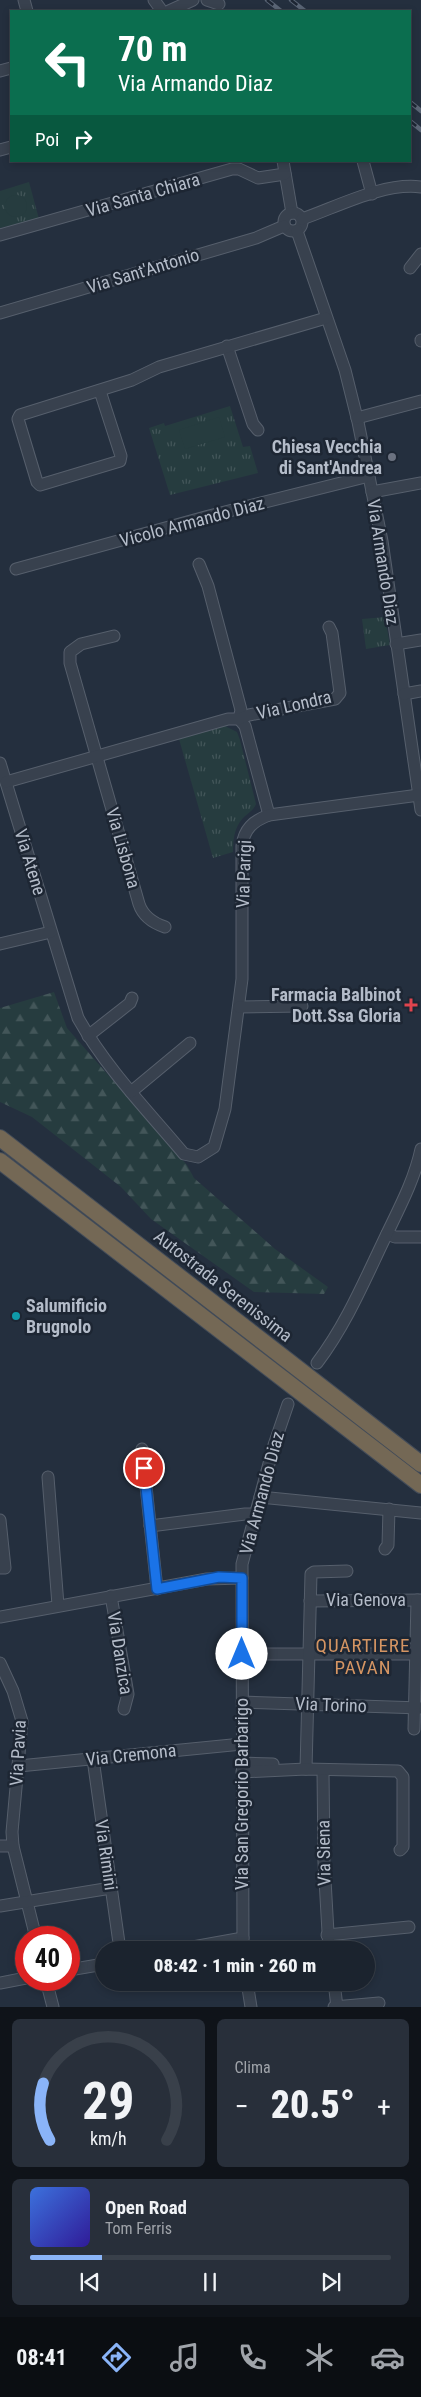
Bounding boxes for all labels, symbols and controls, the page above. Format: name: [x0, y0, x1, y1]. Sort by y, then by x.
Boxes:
text: 70 m: [118, 29, 187, 70]
icon: left: [35, 30, 100, 95]
text: Via Armando Diaz: [118, 71, 273, 96]
icon: right: [69, 125, 97, 153]
text: Poi: [35, 128, 59, 151]
street label: Via Santa Chiara: [84, 168, 202, 221]
street label: Via Sant'Antonio: [84, 243, 202, 298]
place label: Chiesa Vecchia di Sant'Andrea: [272, 436, 382, 478]
marker: Chiesa Vecchia di Sant'Andrea: [386, 451, 398, 463]
street label: Vicolo Armando Diaz: [117, 492, 266, 551]
street label: Via Armando Diaz: [363, 498, 404, 626]
street label: Via Londra: [255, 686, 333, 723]
street label: Via Lisbona: [102, 805, 145, 891]
street label: Via Atene: [10, 826, 50, 897]
street label: Via Parigi: [232, 840, 255, 908]
place label: Farmacia Balbinot Dott.Ssa Gloria: [271, 984, 401, 1026]
marker: Farmacia Balbinot Dott.Ssa Gloria: [405, 999, 417, 1011]
street label: Autostrada Serenissima: [150, 1225, 296, 1346]
place label: Salumificio Brugnolo: [26, 1295, 107, 1337]
marker: Salumificio Brugnolo: [10, 1310, 22, 1322]
street label: Via Armando Diaz: [235, 1429, 288, 1557]
pin: [123, 1447, 165, 1489]
icon: arrive: [130, 1454, 158, 1482]
street label: Via Genova: [326, 1589, 406, 1610]
street label: Via Danzica: [104, 1610, 137, 1696]
position arrow: [215, 1627, 267, 1679]
district label: QUARTIERE PAVAN: [316, 1634, 410, 1679]
street label: Via Torino: [295, 1693, 367, 1716]
street label: Via San Gregorio Barbarigo: [231, 1698, 252, 1890]
street label: Via Pavia: [5, 1720, 30, 1786]
street label: Via Cremona: [85, 1739, 177, 1770]
street label: Via Rimini: [91, 1818, 122, 1892]
street label: Via Siena: [312, 1820, 335, 1886]
speed limit sign: 40: [15, 1926, 80, 1991]
text: 08:42 · 1 min · 260 m: [154, 1954, 316, 1977]
text: Clima: [235, 2058, 271, 2077]
text: 29: [82, 2071, 135, 2132]
text: 20.5°: [271, 2083, 355, 2127]
text: −: [235, 2090, 249, 2123]
text: +: [377, 2090, 391, 2123]
text: km/h: [90, 2128, 127, 2149]
text: Open Road: [105, 2196, 187, 2219]
text: Tom Ferris: [105, 2219, 172, 2238]
icon: previous: [76, 2268, 104, 2296]
icon: pause: [196, 2268, 224, 2296]
icon: next: [317, 2268, 345, 2296]
icon: directions: [99, 2340, 134, 2375]
icon: music: [167, 2340, 202, 2375]
icon: phone: [235, 2340, 270, 2375]
icon: climate: [302, 2340, 337, 2375]
icon: car: [370, 2340, 405, 2375]
text: 08:41: [16, 2345, 67, 2370]

